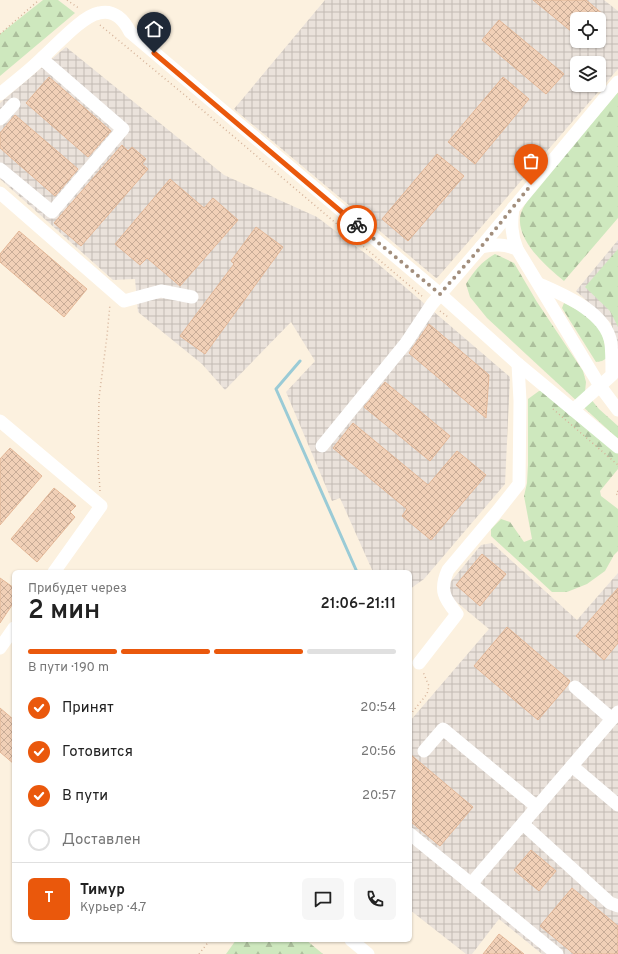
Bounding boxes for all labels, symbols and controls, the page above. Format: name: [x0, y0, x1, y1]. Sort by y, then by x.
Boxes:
pin: [137, 12, 171, 53]
map controls: [570, 12, 606, 92]
button: locate: [570, 12, 606, 48]
icon: home: [143, 18, 165, 40]
button: layers: [570, 56, 606, 92]
pin: [514, 144, 548, 185]
icon: bag: [520, 150, 542, 172]
courier: [337, 205, 377, 245]
icon: bike: [346, 214, 368, 236]
text: Прибудет через: [28, 581, 127, 597]
text: 2 мин: [28, 595, 100, 628]
text: 21:06–21:11: [321, 595, 396, 614]
text: В пути · 190 m: [28, 660, 109, 676]
icon: check: [28, 697, 50, 719]
text: Принят: [62, 699, 114, 718]
text: 20:54: [360, 700, 396, 716]
icon: check: [28, 741, 50, 763]
text: Готовится: [62, 743, 133, 762]
text: 20:56: [361, 744, 396, 760]
icon: check: [28, 785, 50, 807]
text: В пути: [62, 787, 108, 806]
text: 20:57: [362, 788, 396, 804]
text: Доставлен: [62, 831, 141, 850]
button: chat: [302, 878, 344, 920]
button: phone: [354, 878, 396, 920]
text: Тимур: [80, 881, 125, 900]
text: Т: [44, 889, 54, 908]
text: Курьер · 4.7: [80, 900, 146, 916]

